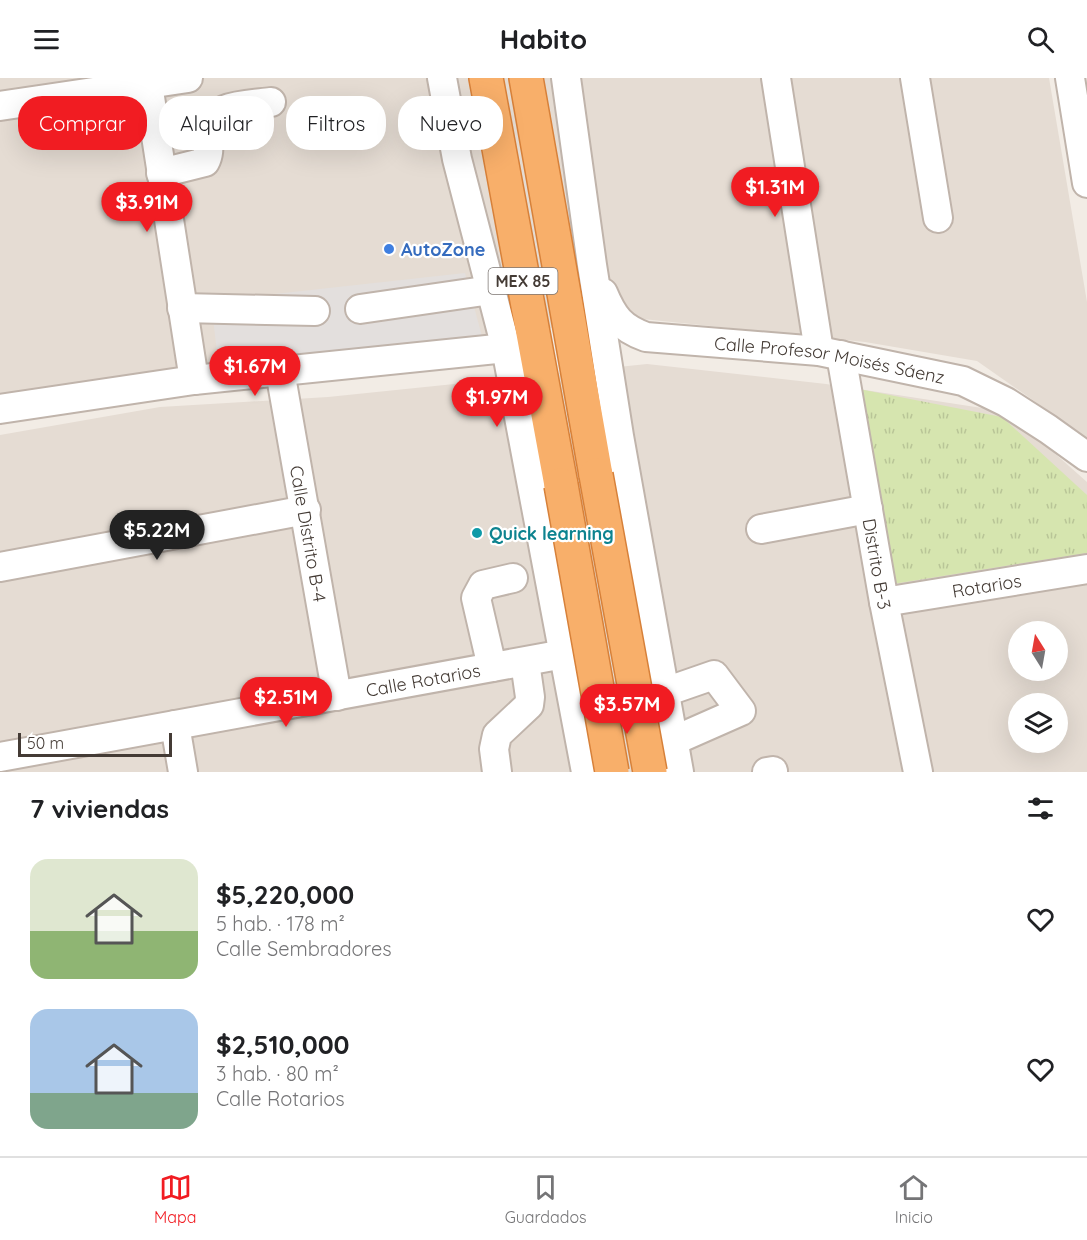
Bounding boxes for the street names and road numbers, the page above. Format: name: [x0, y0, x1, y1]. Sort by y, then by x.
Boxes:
road number: MEX 85: [488, 268, 558, 294]
street label: Calle Profesor Moisés Sáenz: [713, 331, 947, 388]
street label: Calle Distrito B-4: [285, 464, 332, 604]
street label: Distrito B-3: [858, 516, 897, 611]
street label: Rotarios: [950, 568, 1023, 602]
street label: Calle Rotarios: [364, 658, 482, 701]

